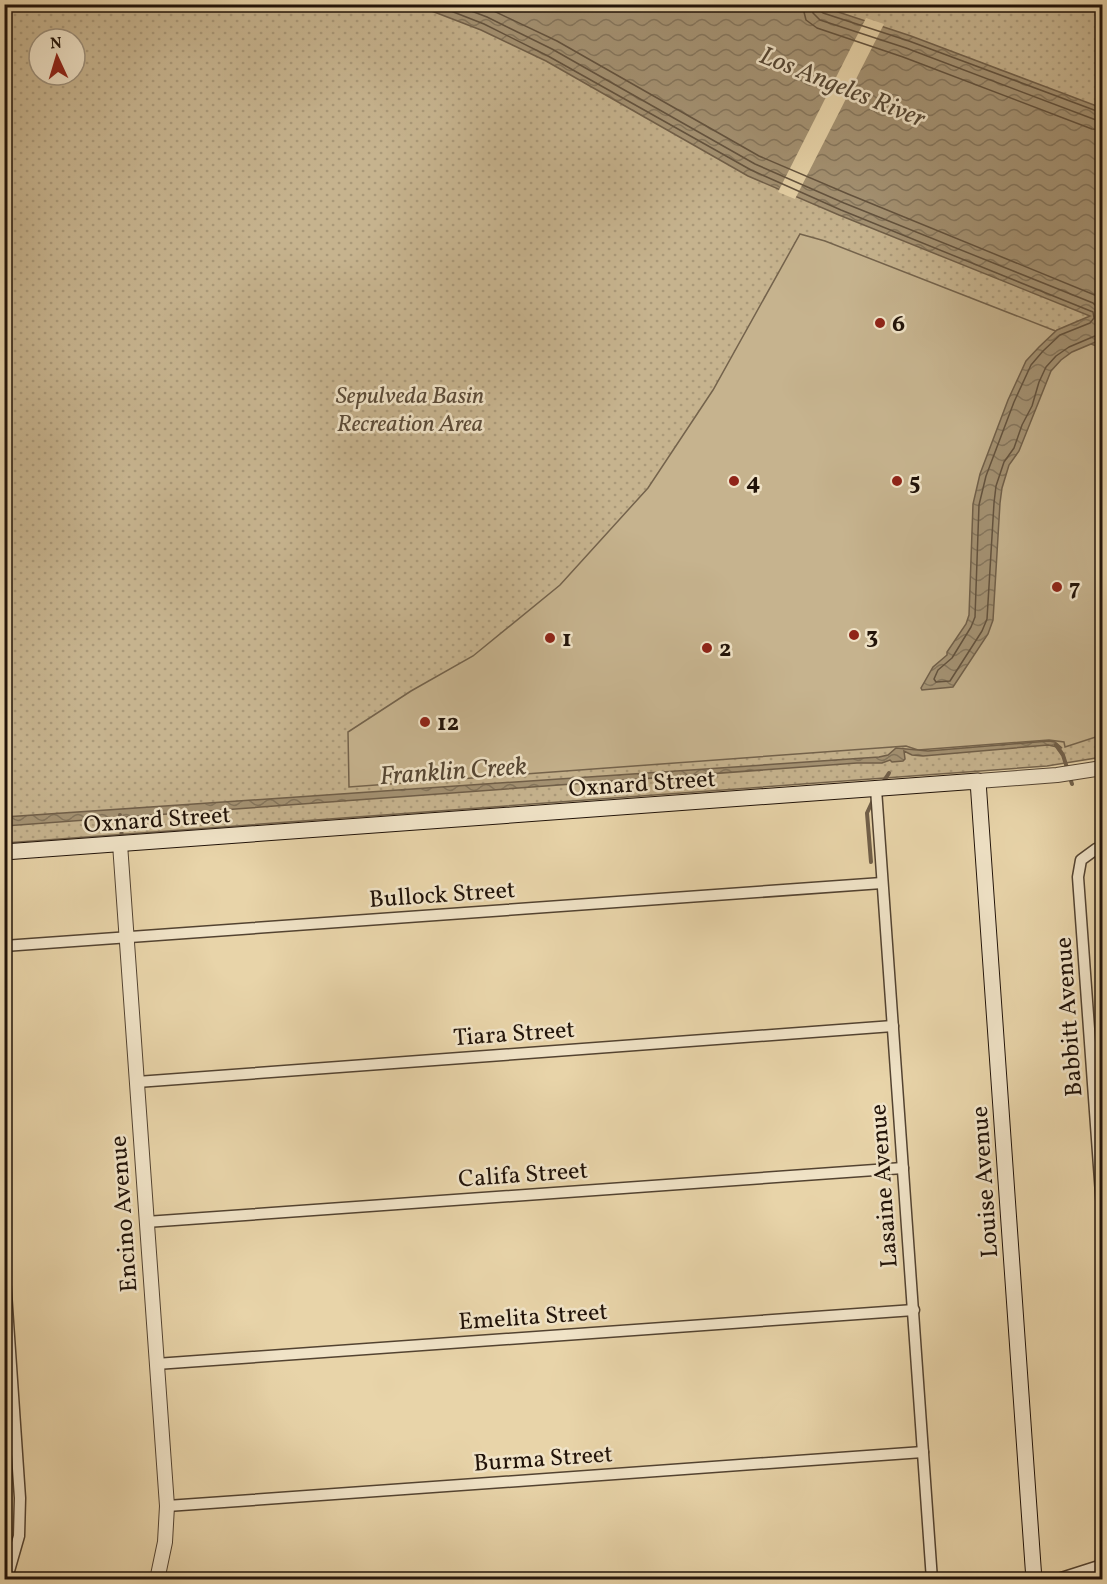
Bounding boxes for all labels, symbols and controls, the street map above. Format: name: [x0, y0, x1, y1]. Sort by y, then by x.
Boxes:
north arrow: [27, 27, 87, 87]
text: N: [50, 33, 63, 55]
water label: Los Angeles River: [754, 38, 931, 138]
place label: 6: [892, 308, 905, 342]
marker: 6: [873, 316, 887, 330]
park label: Sepulveda Basin Recreation Area: [336, 380, 484, 442]
place label: 4: [746, 466, 761, 500]
place label: 5: [909, 466, 921, 500]
marker: 4: [727, 474, 741, 488]
marker: 5: [890, 474, 904, 488]
place label: 7: [1069, 572, 1080, 606]
marker: 7: [1050, 580, 1064, 594]
place label: 3: [866, 620, 878, 654]
place label: 1: [562, 623, 572, 657]
marker: 3: [847, 628, 861, 642]
marker: 1: [543, 631, 557, 645]
place label: 2: [719, 633, 731, 667]
marker: 2: [700, 641, 714, 655]
place label: 12: [437, 707, 459, 741]
marker: 12: [418, 715, 432, 729]
water label: Franklin Creek: [378, 749, 528, 795]
street label: Oxnard Street: [567, 763, 717, 807]
street label: Oxnard Street: [82, 799, 232, 843]
street label: Bullock Street: [368, 874, 516, 918]
street label: Babbitt Avenue: [1047, 936, 1093, 1098]
street label: Tiara Street: [452, 1014, 576, 1056]
street label: Lasaine Avenue: [862, 1103, 908, 1269]
street label: Louise Avenue: [964, 1105, 1008, 1259]
street label: Encino Avenue: [103, 1134, 147, 1293]
street label: Califa Street: [457, 1155, 589, 1197]
street label: Emelita Street: [457, 1296, 609, 1340]
street label: Burma Street: [472, 1438, 614, 1482]

